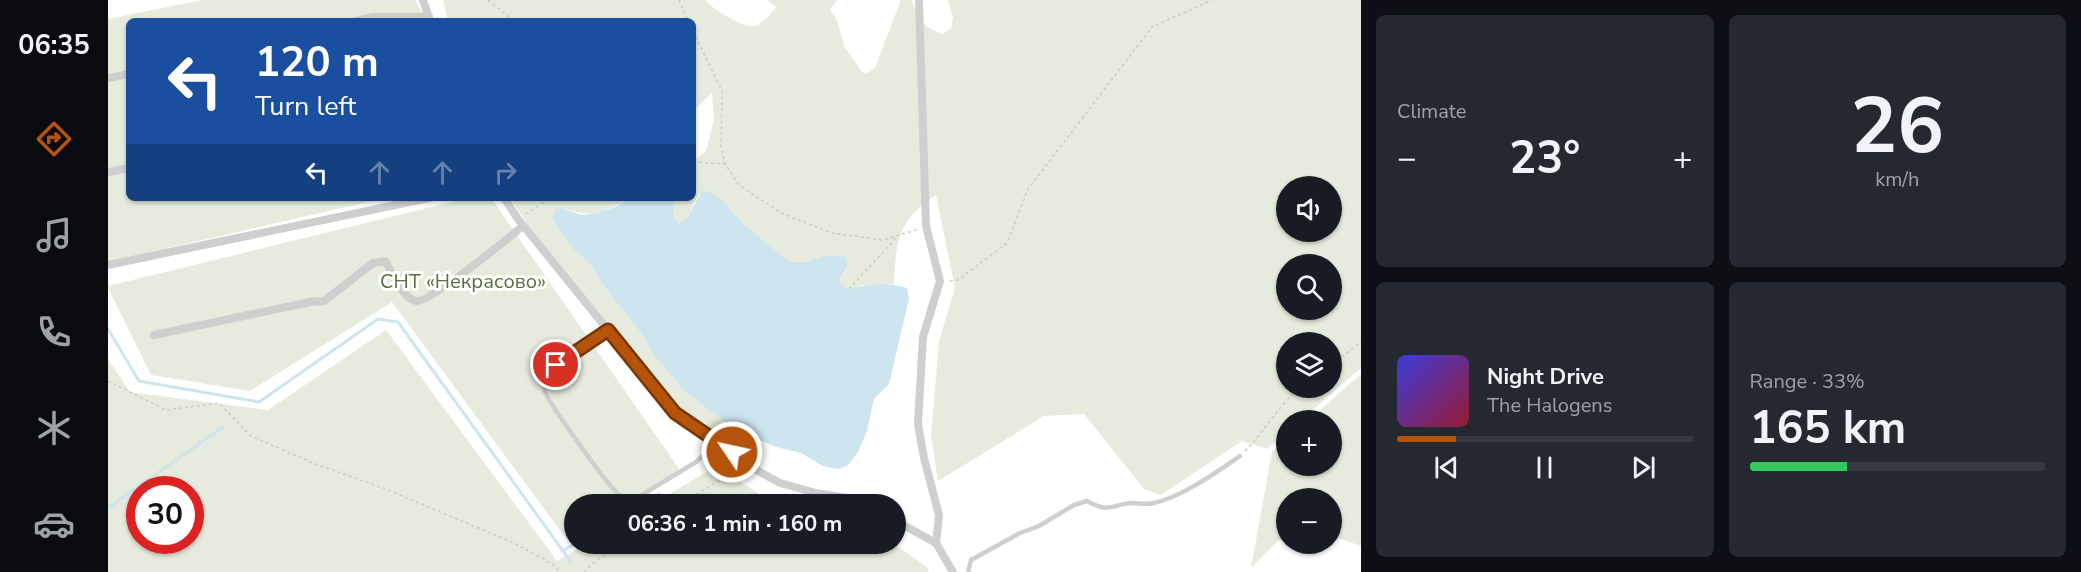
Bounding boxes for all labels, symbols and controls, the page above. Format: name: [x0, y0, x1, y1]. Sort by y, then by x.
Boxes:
text: 06:35: [18, 27, 90, 64]
text: 120 m: [255, 34, 379, 91]
icon: left: [156, 42, 234, 120]
text: 26: [1850, 73, 1944, 180]
text: Turn left: [255, 88, 356, 125]
text: Climate: [1397, 98, 1466, 125]
icon: directions: [33, 118, 75, 160]
text: 23°: [1509, 128, 1580, 189]
text: −: [1397, 136, 1417, 181]
text: +: [1673, 136, 1693, 181]
icon: left: [300, 156, 333, 189]
icon: ahead: [363, 156, 396, 189]
icon: ahead: [426, 156, 459, 189]
icon: right: [489, 156, 522, 189]
text: km/h: [1875, 166, 1919, 193]
map controls: [1276, 176, 1342, 554]
button: sound: [1276, 176, 1342, 242]
icon: music: [33, 214, 75, 256]
button: search: [1276, 254, 1342, 320]
park label: СНТ «Некрасово»: [380, 268, 546, 295]
icon: phone: [33, 311, 75, 353]
button: layers: [1276, 332, 1342, 398]
pin: [530, 339, 581, 390]
icon: arrive: [539, 348, 572, 381]
text: Night Drive: [1487, 362, 1604, 392]
text: Range · 33%: [1750, 368, 1865, 395]
text: The Halogens: [1487, 392, 1612, 419]
text: 165 km: [1750, 398, 1906, 459]
icon: climate: [33, 407, 75, 449]
button: +: [1276, 410, 1342, 476]
position arrow: [700, 420, 764, 484]
icon: previous: [1430, 451, 1463, 484]
icon: pause: [1528, 451, 1561, 484]
icon: next: [1627, 451, 1660, 484]
speed limit sign: 30: [126, 476, 204, 554]
button: −: [1276, 488, 1342, 554]
icon: car: [33, 503, 75, 545]
text: 06:36 · 1 min · 160 m: [628, 509, 842, 539]

